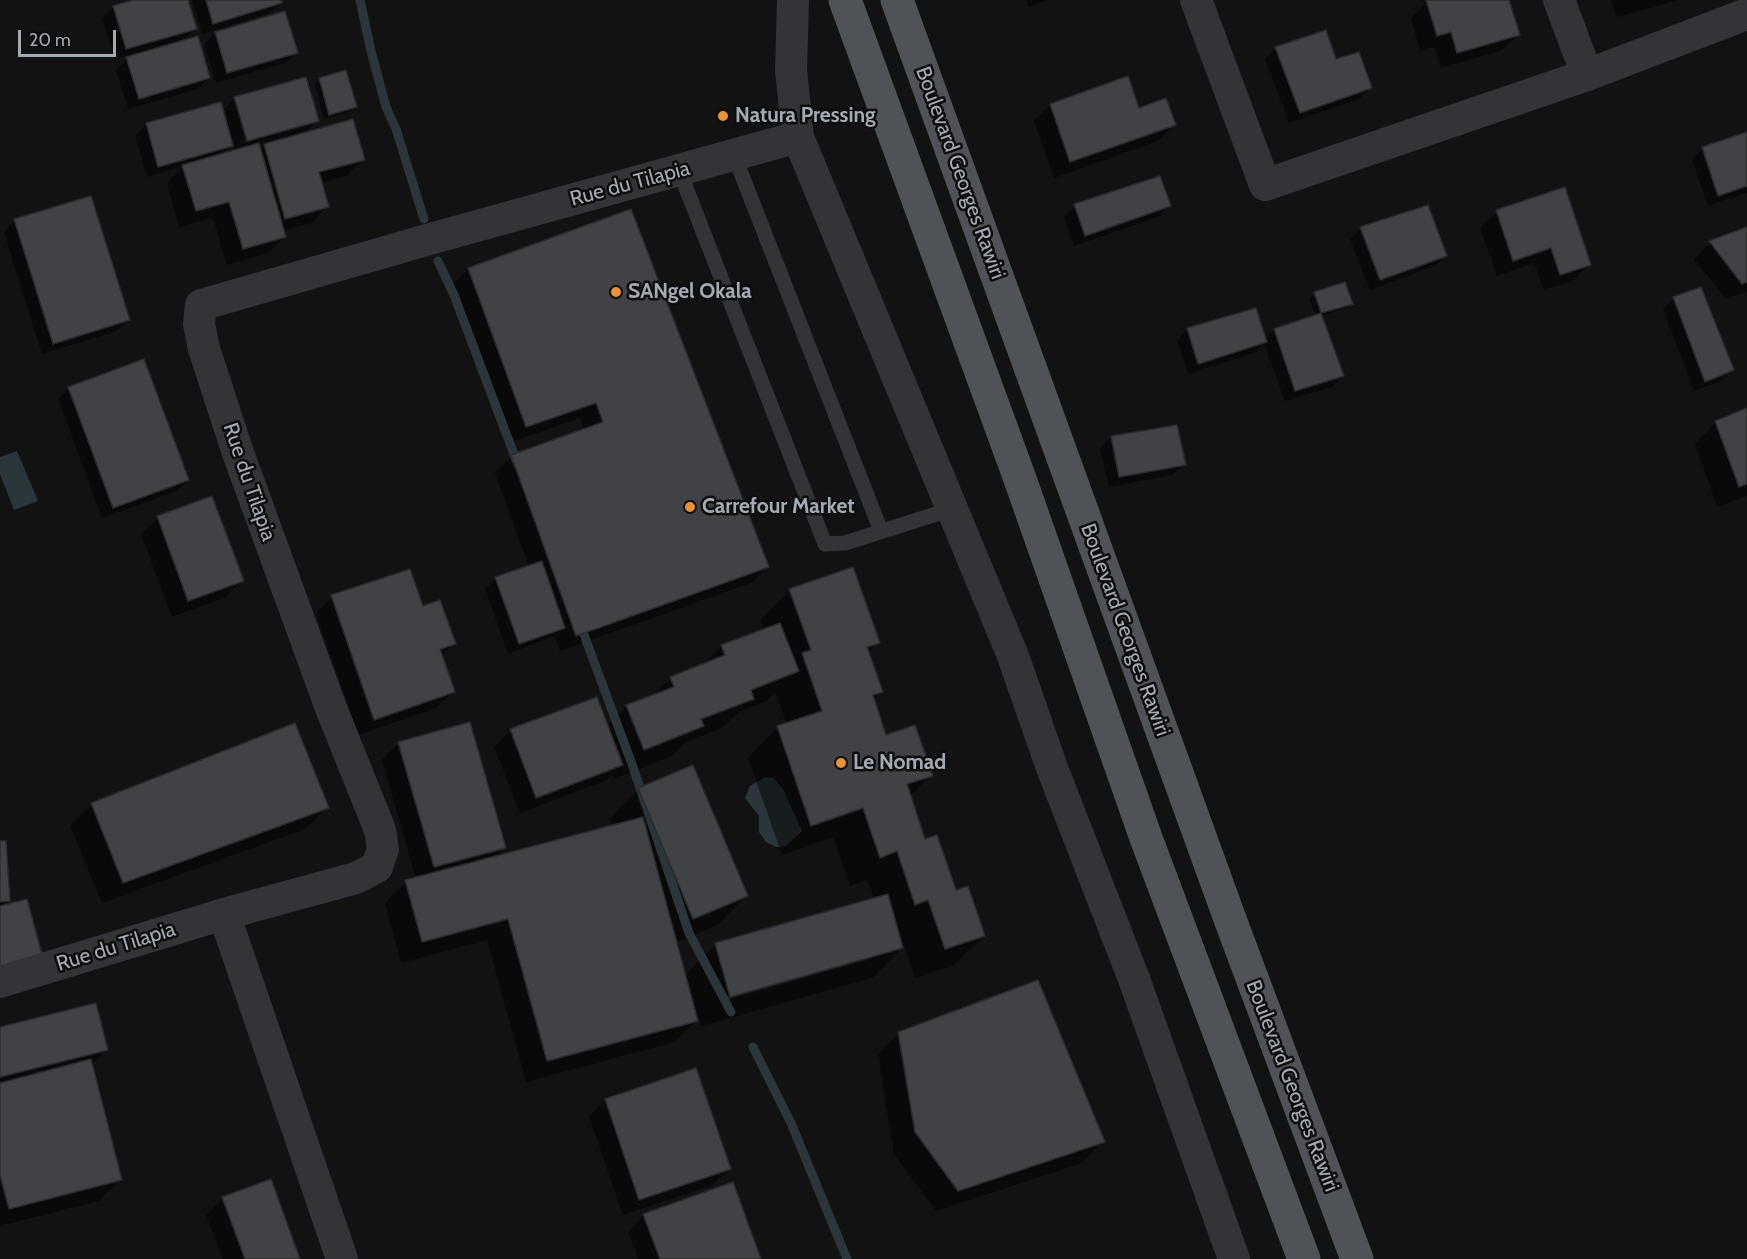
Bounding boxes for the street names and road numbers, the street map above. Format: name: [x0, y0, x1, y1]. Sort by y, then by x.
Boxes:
street label: Boulevard Georges Rawiri: [910, 63, 1010, 283]
street label: Rue du Tilapia: [567, 156, 693, 212]
street label: Rue du Tilapia: [217, 420, 281, 544]
street label: Boulevard Georges Rawiri: [1075, 520, 1175, 740]
street label: Rue du Tilapia: [54, 917, 178, 977]
street label: Boulevard Georges Rawiri: [1240, 977, 1344, 1195]

